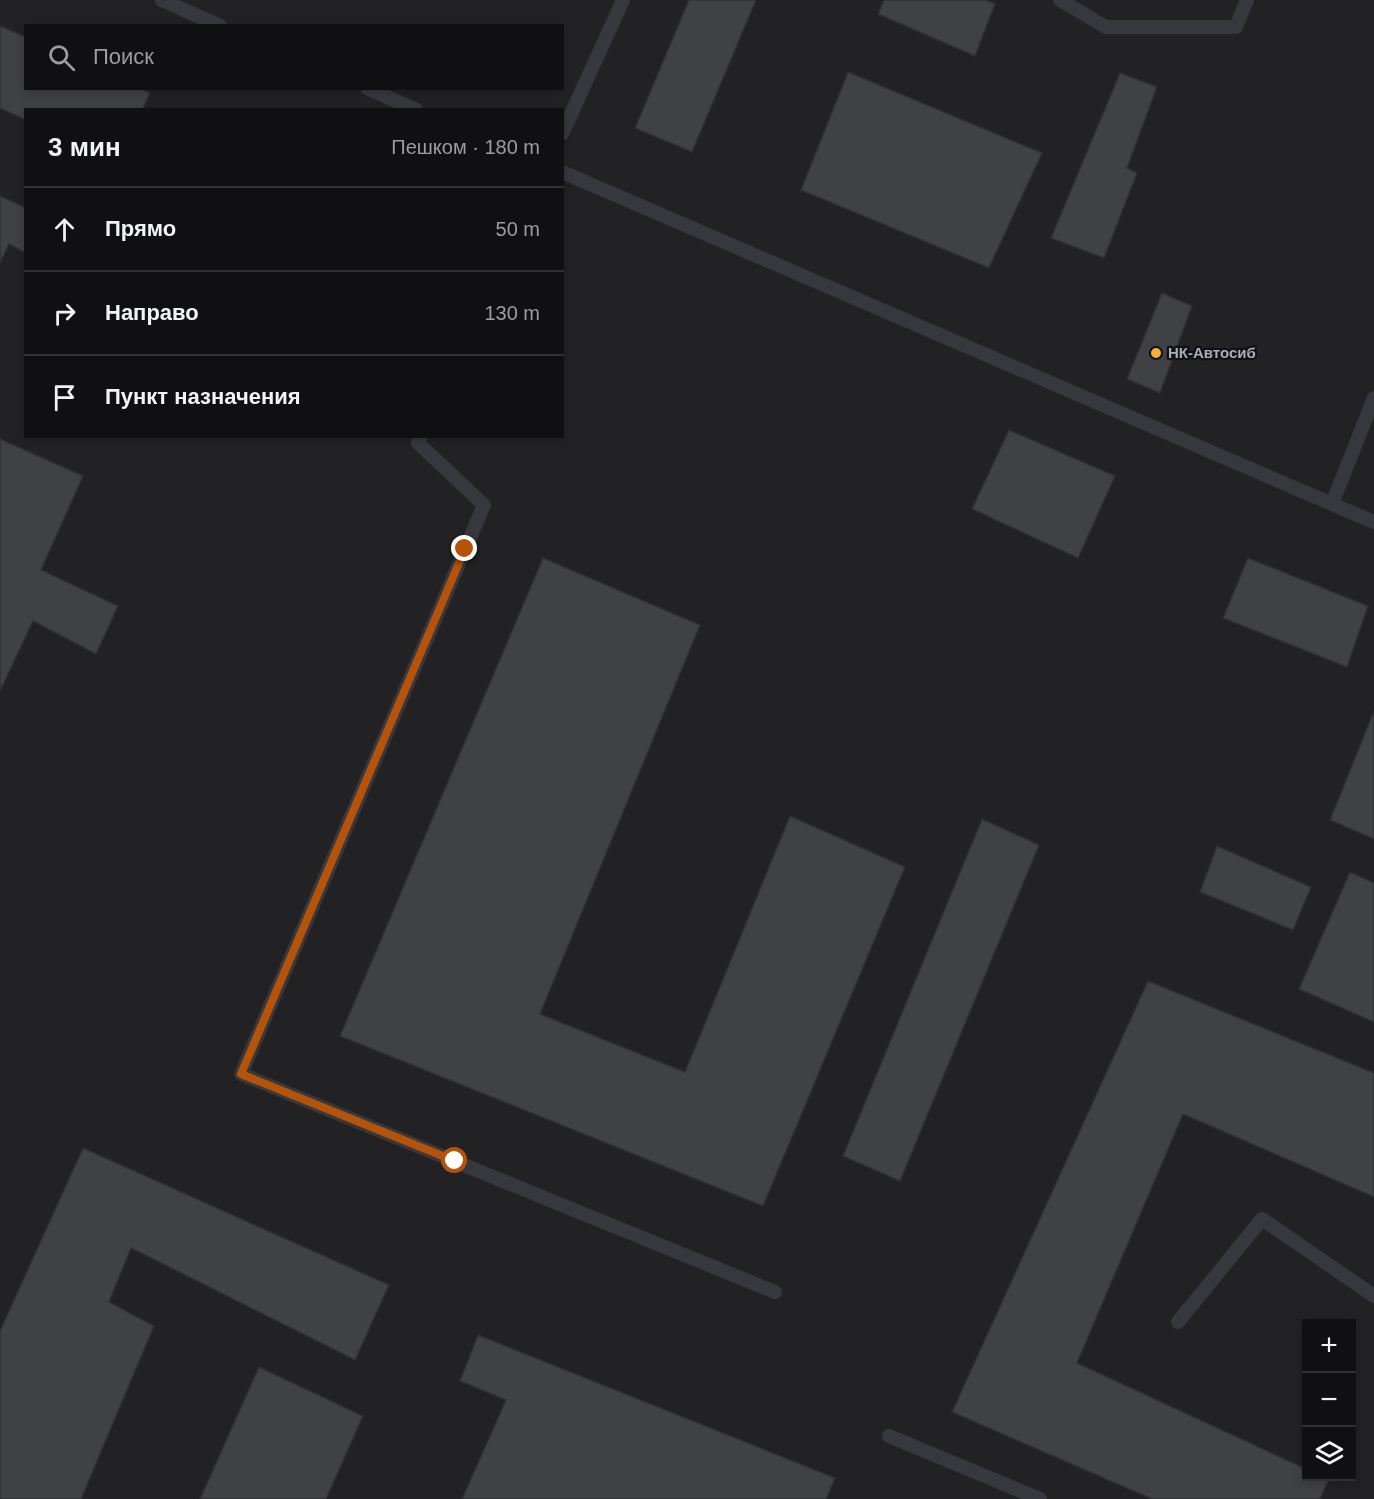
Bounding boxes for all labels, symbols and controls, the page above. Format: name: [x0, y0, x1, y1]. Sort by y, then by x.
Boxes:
search box: [24, 24, 564, 90]
icon: search: [45, 41, 78, 74]
text: Поиск: [93, 44, 154, 69]
text: 3 мин: [48, 132, 121, 162]
text: Пешком · 180 m: [391, 136, 540, 158]
icon: ahead: [48, 213, 81, 246]
text: Прямо: [105, 216, 176, 241]
text: 50 m: [496, 218, 540, 240]
icon: right: [48, 297, 81, 330]
text: Направо: [105, 300, 199, 325]
text: 130 m: [484, 302, 540, 324]
place label: НК-Автосиб: [1168, 344, 1256, 361]
marker: НК-Автосиб: [1149, 346, 1163, 360]
icon: arrive: [48, 381, 81, 414]
text: Пункт назначения: [105, 384, 301, 409]
route end: [451, 535, 477, 561]
route start: [441, 1147, 467, 1173]
map controls: [1302, 1319, 1356, 1481]
button: +: [1302, 1319, 1356, 1373]
button: −: [1302, 1373, 1356, 1427]
button: layers: [1302, 1427, 1356, 1481]

